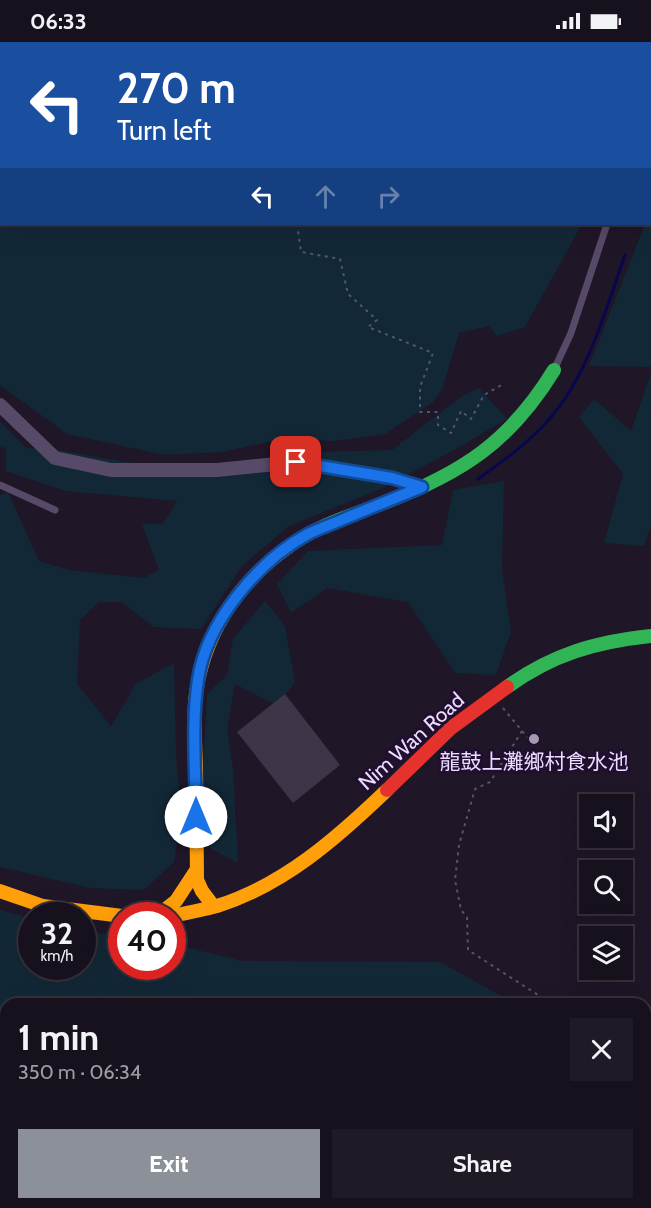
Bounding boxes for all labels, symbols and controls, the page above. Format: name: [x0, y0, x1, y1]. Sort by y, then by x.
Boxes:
text: 06:33: [30, 8, 87, 35]
text: 270 m: [117, 62, 236, 114]
icon: left: [18, 66, 96, 144]
text: Turn left: [117, 114, 211, 147]
icon: left: [246, 180, 279, 213]
icon: ahead: [309, 180, 342, 213]
icon: right: [372, 180, 405, 213]
pin: [270, 436, 321, 487]
icon: arrive: [279, 445, 312, 478]
street label: Nim Wan Road: [353, 687, 469, 795]
marker: 龍鼓上灘鄉村食水池: [527, 732, 541, 746]
place label: 龍鼓上灘鄉村食水池: [440, 749, 629, 774]
position arrow: [164, 785, 228, 849]
map controls: [579, 794, 633, 980]
button: sound: [579, 794, 633, 848]
button: search: [579, 860, 633, 914]
speed limit sign: 40: [108, 902, 186, 980]
text: 32: [41, 915, 73, 952]
button: layers: [579, 926, 633, 980]
text: km/h: [41, 947, 73, 965]
text: 1 min: [18, 1015, 99, 1059]
button: close: [570, 1018, 633, 1081]
text: 350 m · 06:34: [18, 1060, 141, 1084]
button: Exit: [18, 1129, 320, 1198]
button: Share: [332, 1129, 633, 1198]

